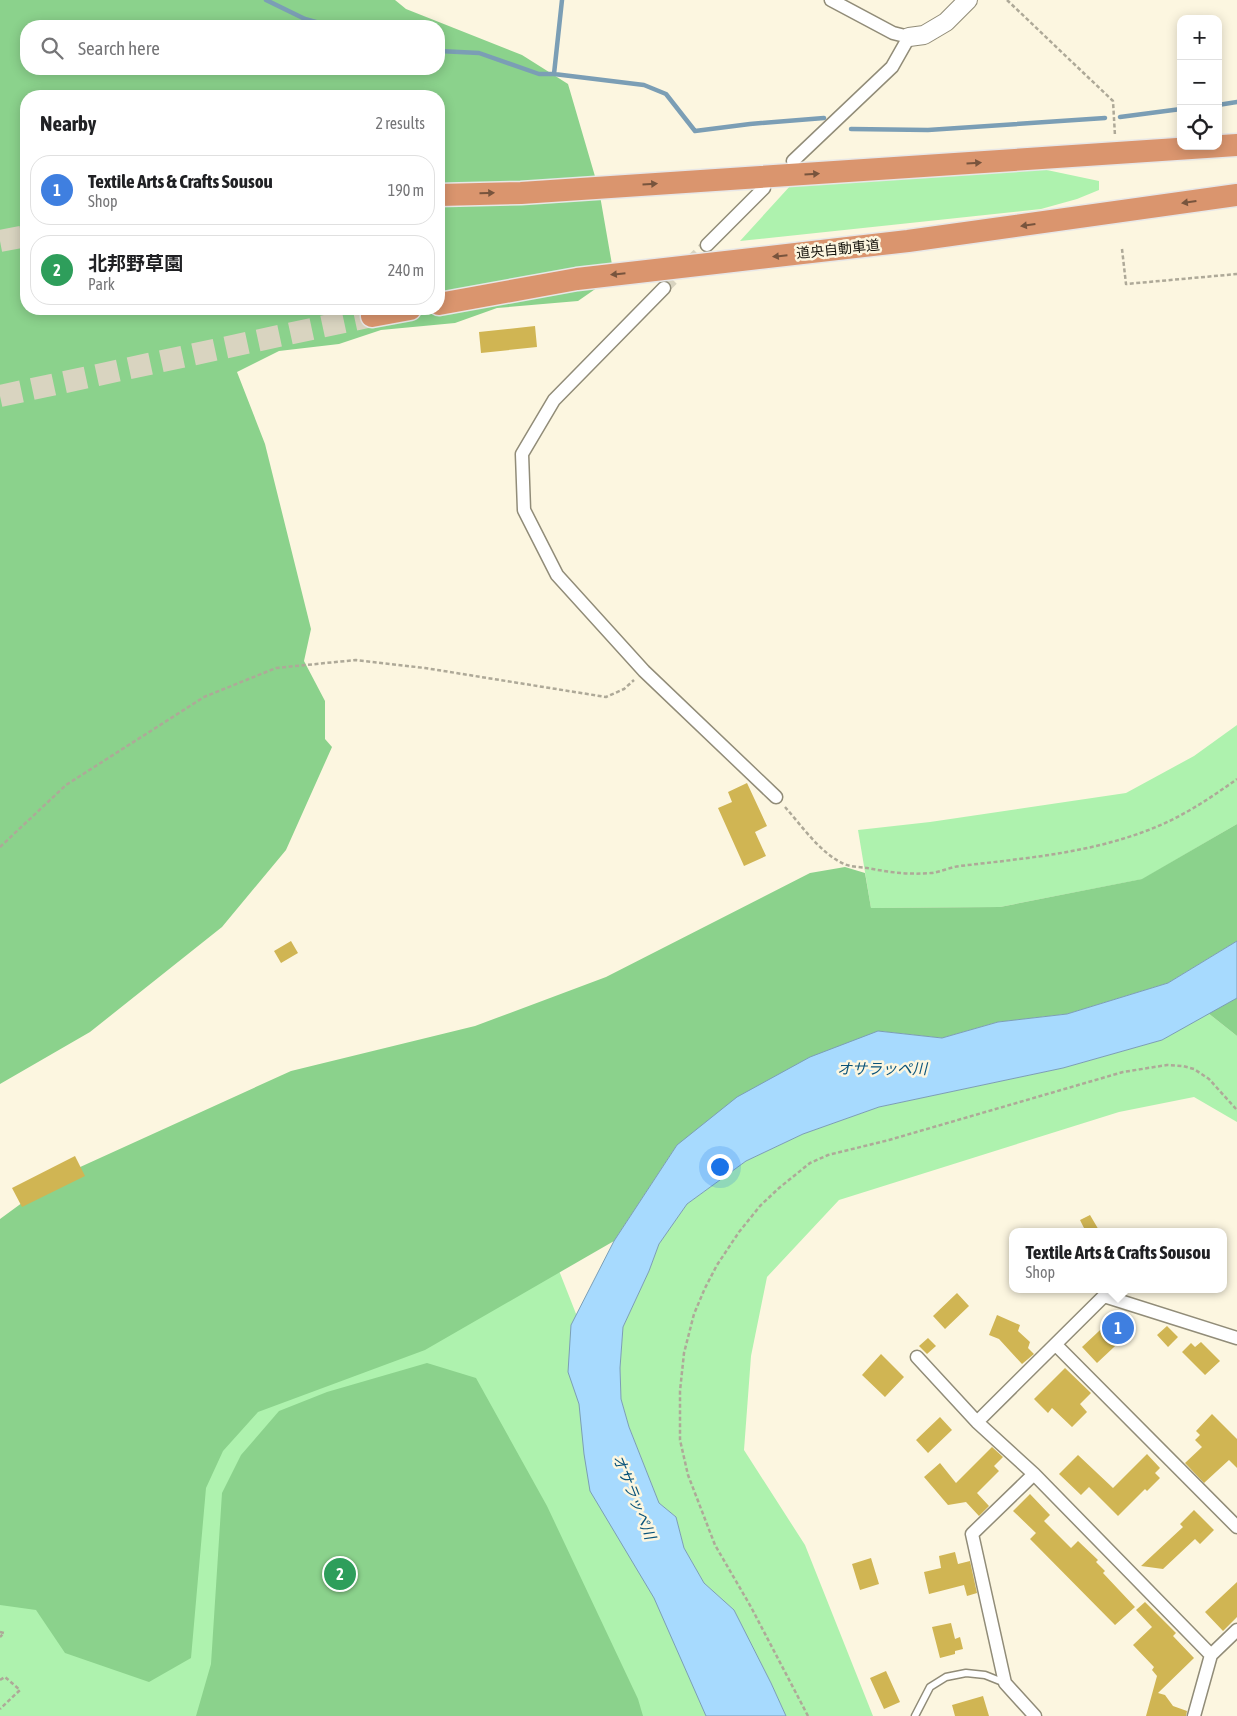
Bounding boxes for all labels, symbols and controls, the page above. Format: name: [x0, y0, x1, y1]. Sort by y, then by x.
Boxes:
map controls: [1177, 15, 1222, 150]
button: +: [1177, 15, 1222, 60]
search box: [20, 20, 445, 75]
icon: search: [38, 34, 66, 62]
text: Search here: [78, 37, 160, 59]
button: −: [1177, 60, 1222, 105]
button: locate: [1177, 105, 1222, 150]
text: Nearby: [40, 111, 96, 135]
text: 2 results: [375, 114, 425, 132]
one-way arrow: [966, 159, 982, 167]
one-way arrow: [804, 169, 820, 177]
text: Textile Arts & Crafts Sousou: [88, 170, 273, 192]
one-way arrow: [642, 180, 658, 188]
text: 1: [53, 181, 61, 199]
text: 190 m: [388, 181, 424, 199]
one-way arrow: [480, 189, 496, 197]
text: Shop: [88, 192, 118, 210]
one-way arrow: [1181, 199, 1197, 207]
one-way arrow: [1020, 221, 1036, 229]
street label: 道央自動車道: [795, 237, 881, 261]
text: 北邦野草園: [88, 252, 183, 274]
one-way arrow: [772, 252, 788, 260]
text: 2: [53, 261, 61, 279]
text: 240 m: [388, 261, 424, 279]
one-way arrow: [610, 270, 626, 278]
text: Park: [88, 275, 115, 293]
water label: オサラッペ川: [837, 1060, 929, 1077]
your location: [707, 1154, 733, 1180]
popup: [1009, 1228, 1227, 1293]
text: Textile Arts & Crafts Sousou: [1026, 1241, 1210, 1263]
text: Shop: [1026, 1263, 1055, 1281]
pin: 1: [1102, 1309, 1134, 1347]
water label: オサラッペ川: [610, 1452, 660, 1544]
pin: 2: [324, 1555, 356, 1593]

